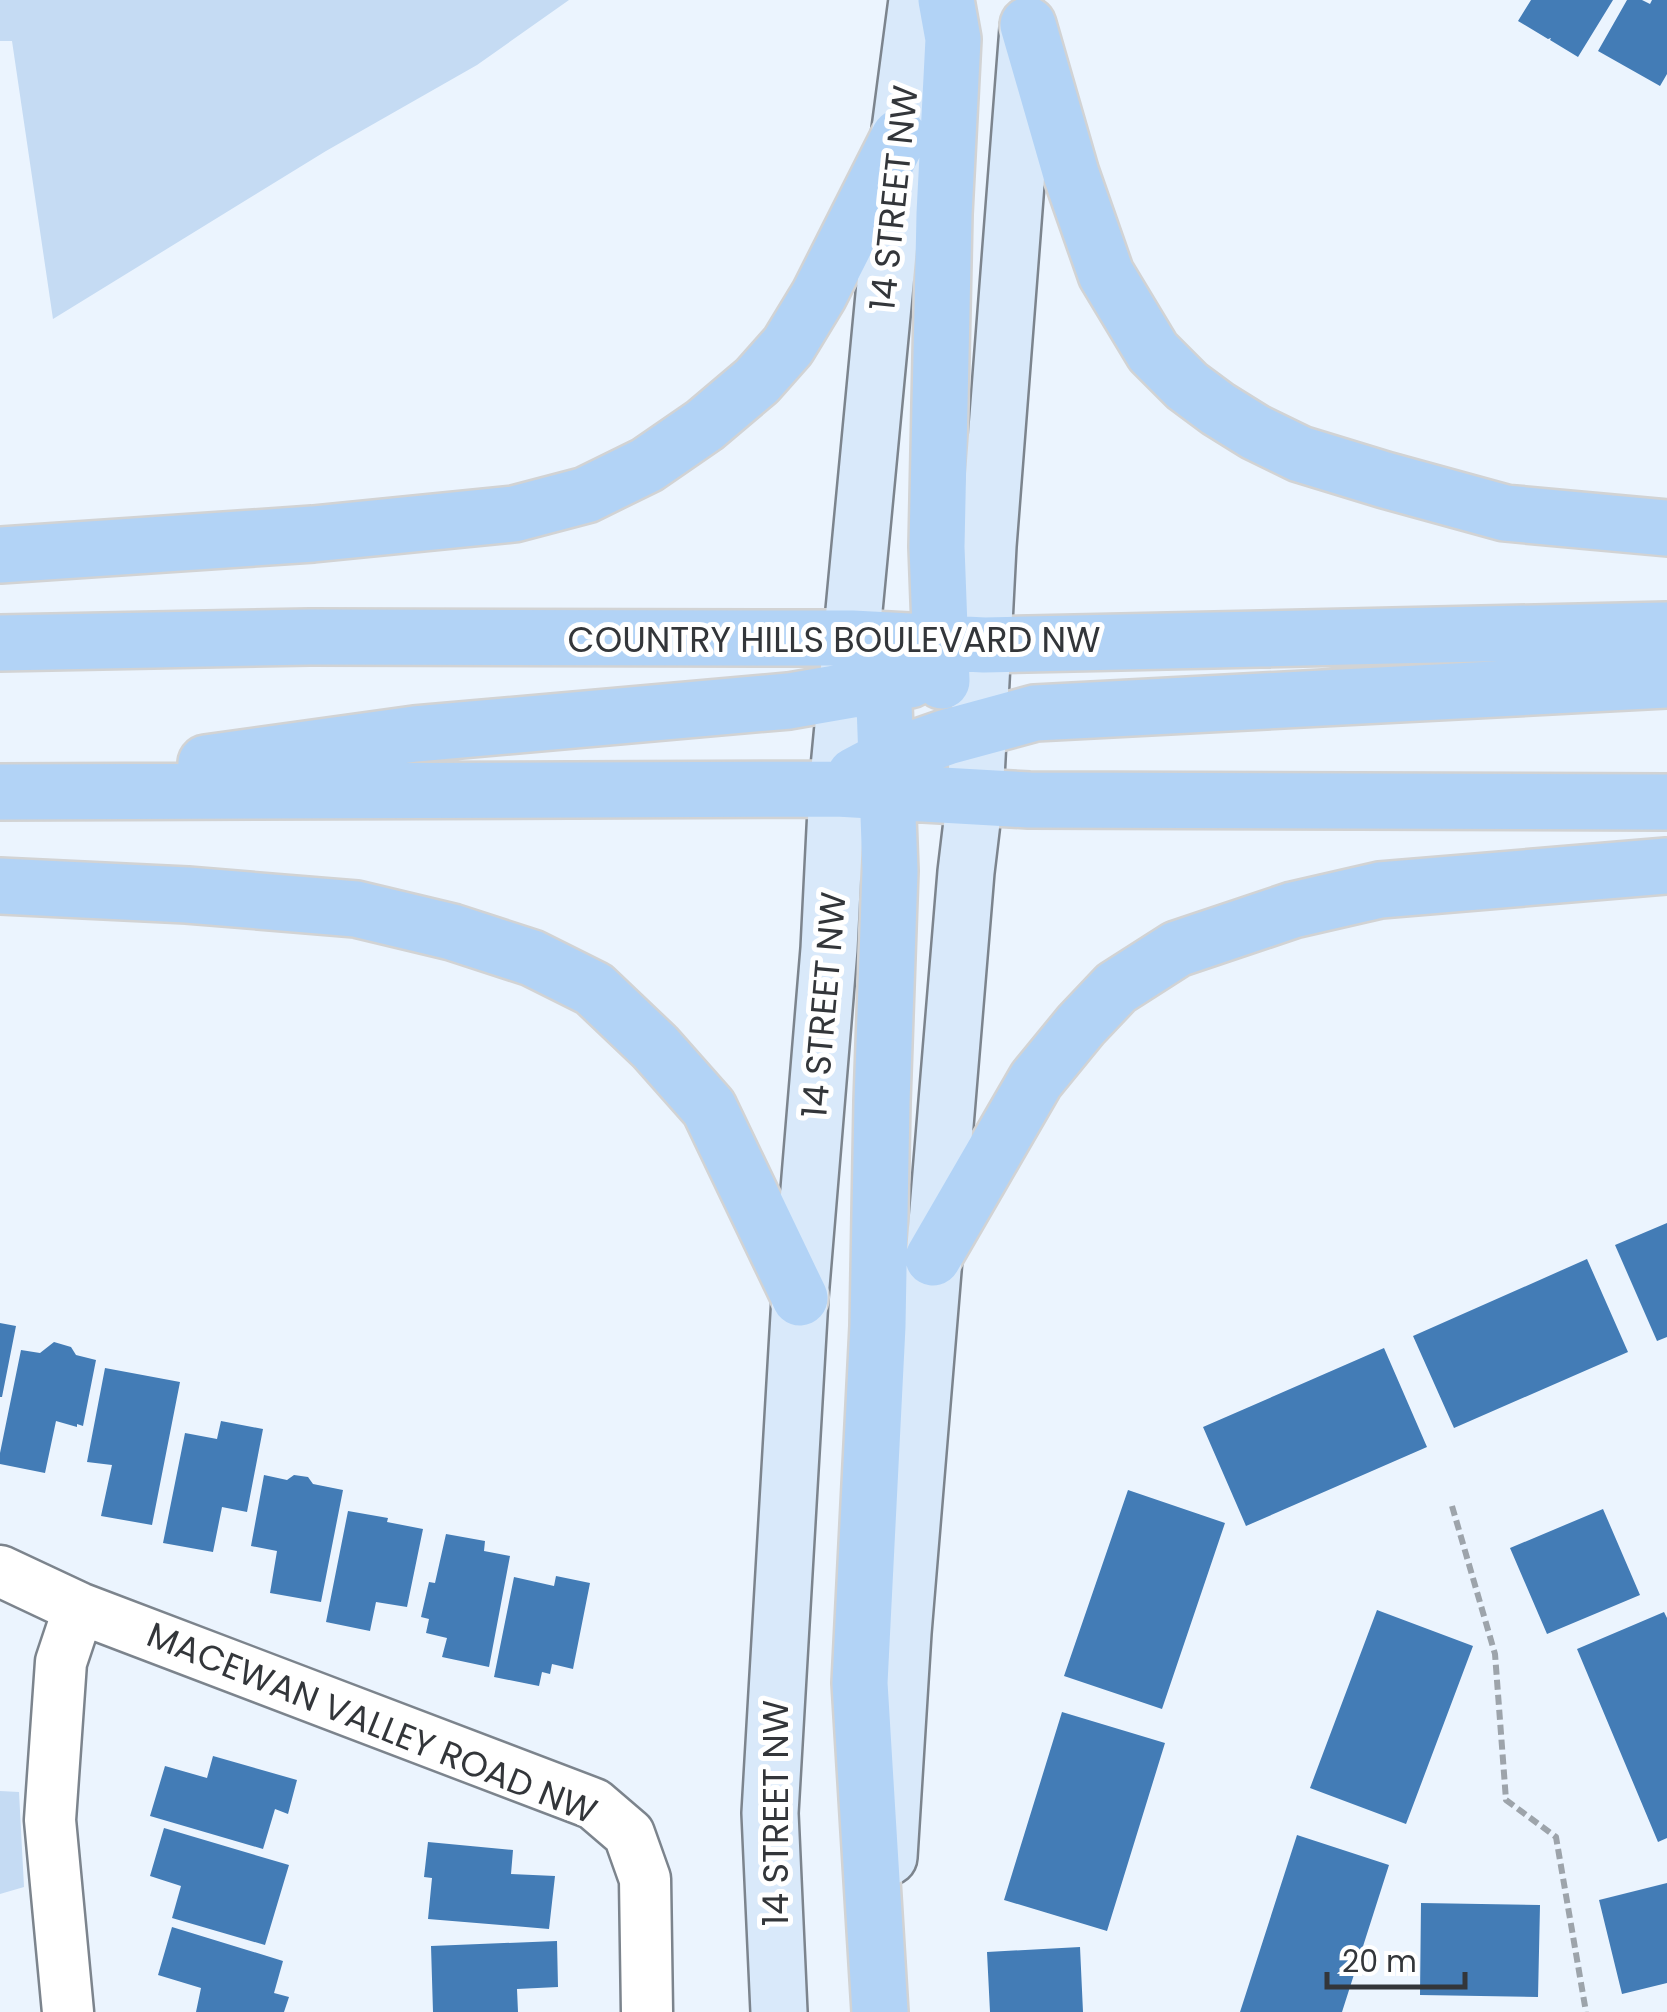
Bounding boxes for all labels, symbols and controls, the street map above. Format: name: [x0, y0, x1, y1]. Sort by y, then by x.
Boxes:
street label: 14 STREET NW: [857, 83, 930, 313]
street label: COUNTRY HILLS BOULEVARD NW: [568, 615, 1100, 664]
street label: 14 STREET NW: [789, 890, 858, 1120]
street label: MACEWAN VALLEY ROAD NW: [140, 1610, 604, 1835]
street label: 14 STREET NW: [751, 1700, 800, 1926]
scale bar: [1327, 1927, 1464, 1989]
text: 20 m: [1342, 1940, 1417, 1983]

